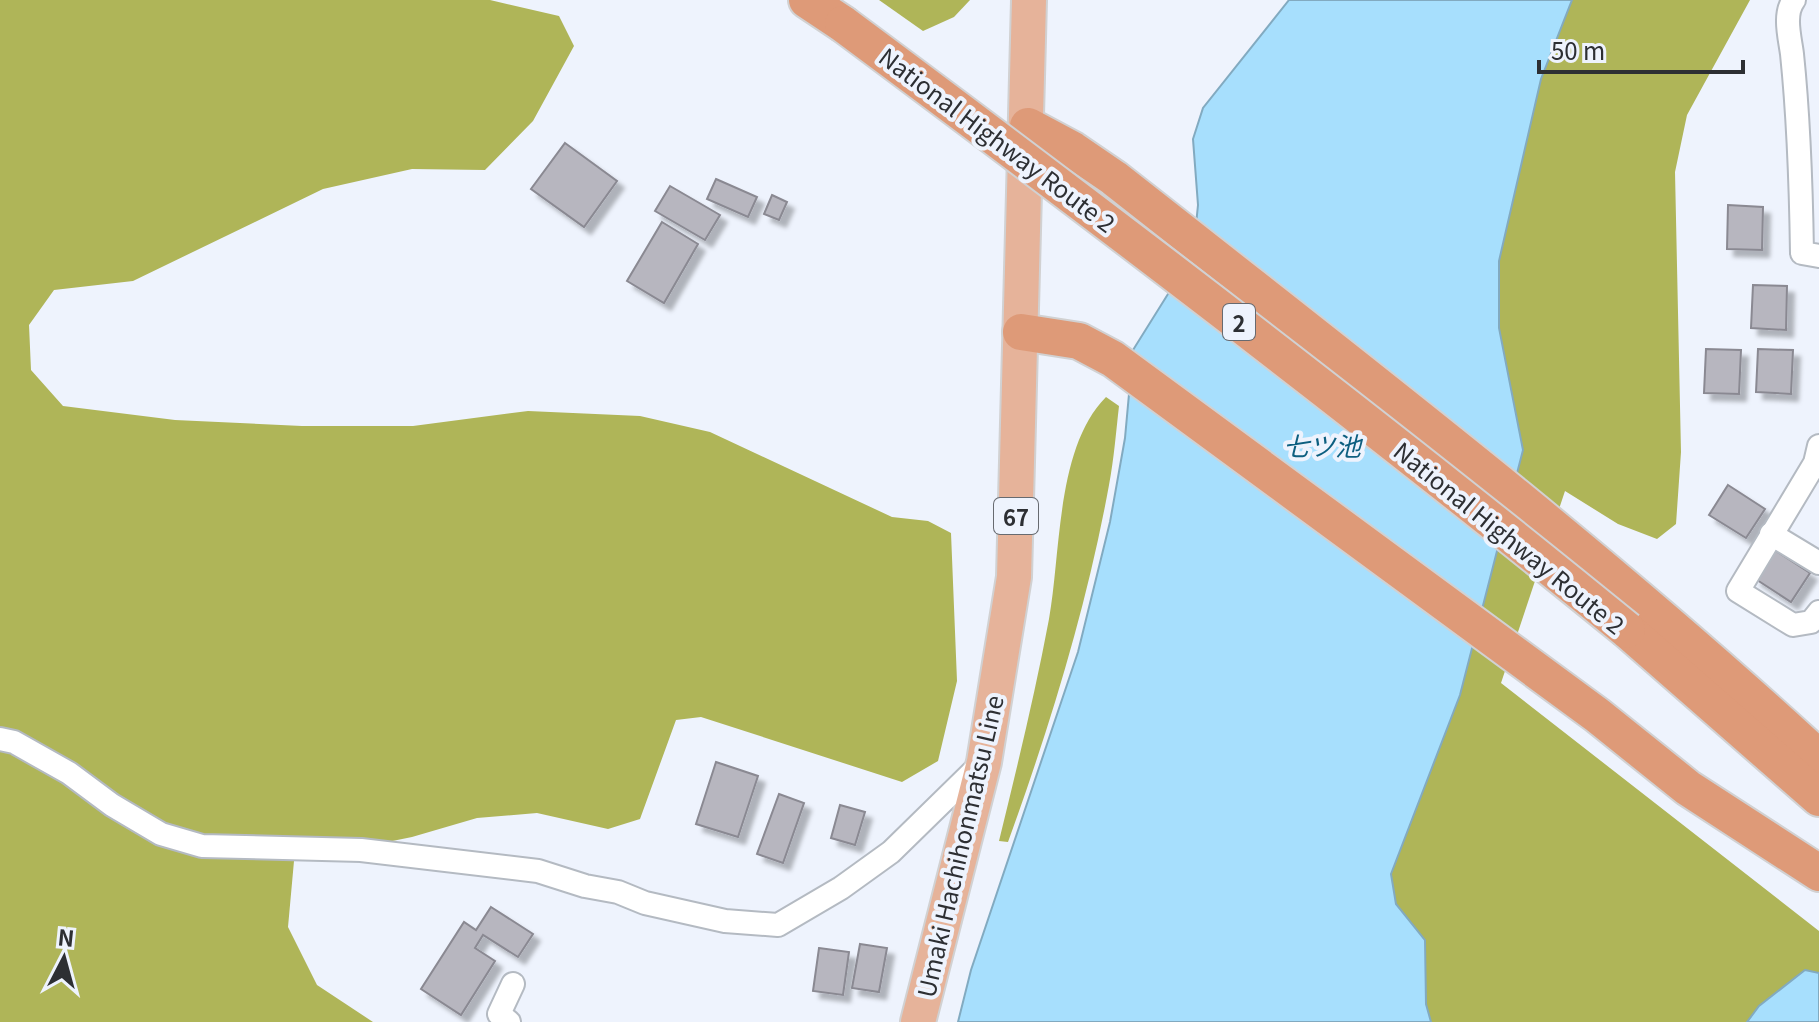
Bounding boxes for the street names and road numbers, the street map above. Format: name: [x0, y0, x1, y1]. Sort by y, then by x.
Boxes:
street label: National Highway Route 2: [872, 38, 1124, 240]
road number: 2: [1223, 304, 1255, 340]
street label: National Highway Route 2: [1387, 433, 1633, 641]
road number: 67: [994, 498, 1038, 534]
street label: Umaki Hachihonmatsu Line: [907, 691, 1011, 1001]

